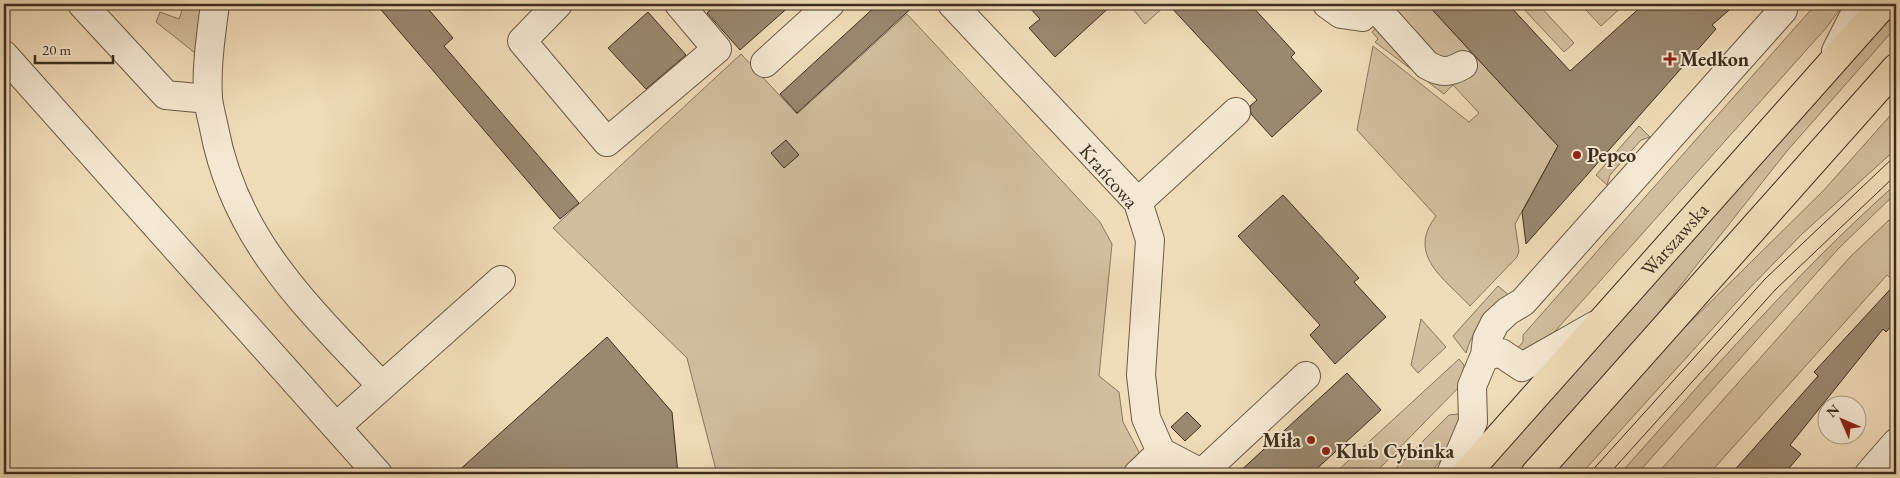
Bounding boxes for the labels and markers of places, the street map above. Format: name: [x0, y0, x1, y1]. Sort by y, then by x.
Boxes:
place label: Medkon: [1680, 46, 1749, 72]
marker: Medkon: [1664, 53, 1676, 65]
place label: Pepco: [1587, 142, 1636, 168]
marker: Pepco: [1571, 149, 1583, 161]
place label: Miła: [1262, 427, 1301, 453]
marker: Miła: [1305, 434, 1317, 446]
place label: Klub Cybinka: [1336, 438, 1455, 464]
marker: Klub Cybinka: [1320, 445, 1332, 457]

